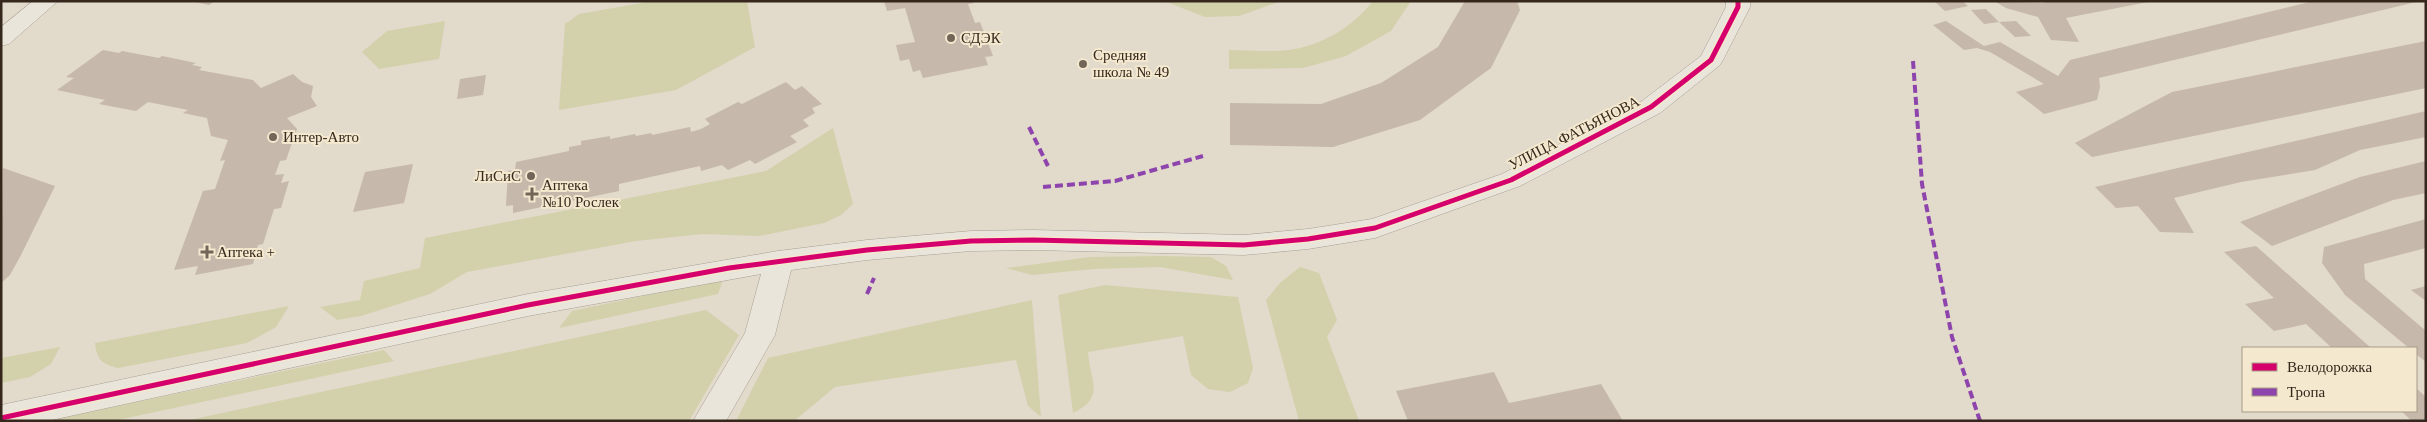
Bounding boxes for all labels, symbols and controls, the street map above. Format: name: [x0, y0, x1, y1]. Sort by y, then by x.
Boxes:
place label: СДЭК: [961, 30, 1002, 46]
marker: СДЭК: [945, 32, 957, 44]
place label: Средняя школа № 49: [1093, 47, 1169, 80]
marker: Средняя школа № 49: [1077, 58, 1089, 70]
street label: УЛИЦА ФАТЬЯНОВА: [1506, 93, 1642, 173]
place label: Интер-Авто: [283, 129, 359, 145]
marker: Интер-Авто: [267, 131, 279, 143]
place label: ЛиСиС: [475, 168, 521, 184]
marker: ЛиСиС: [525, 170, 537, 182]
place label: Аптека №10 Рослек: [542, 177, 620, 210]
marker: Аптека №10 Рослек: [526, 188, 538, 200]
place label: Аптека +: [217, 244, 275, 260]
marker: Аптека +: [201, 246, 213, 258]
legend: [2242, 347, 2417, 412]
text: Велодорожка: [2287, 359, 2372, 375]
text: Тропа: [2287, 384, 2326, 400]

